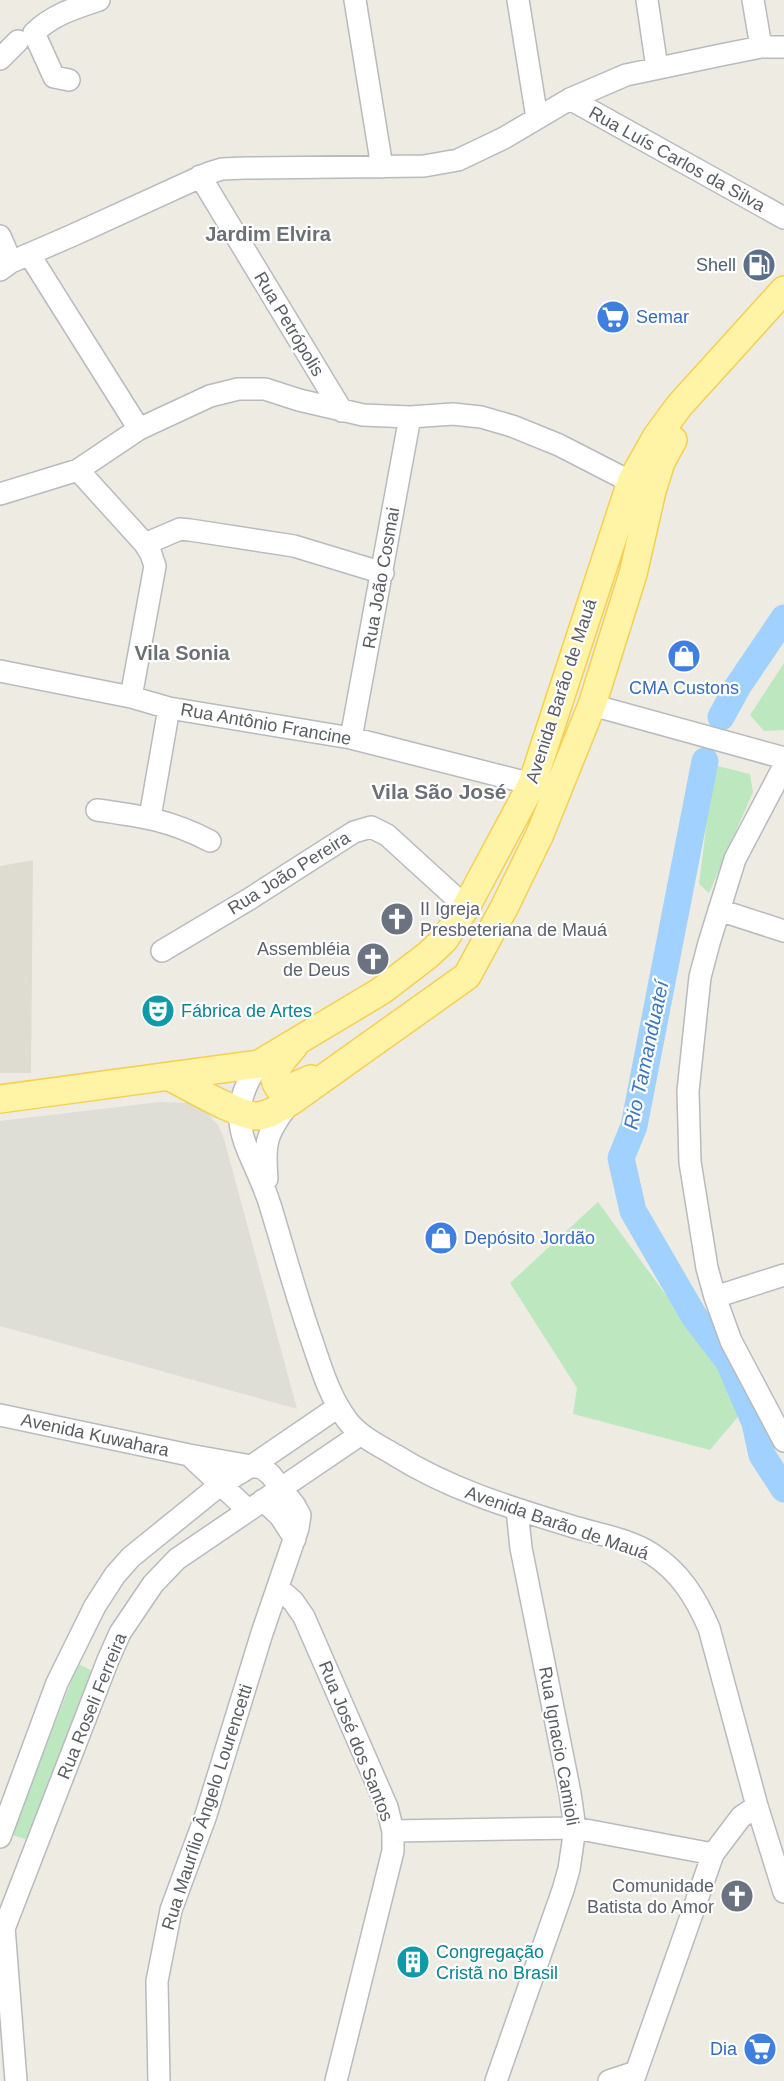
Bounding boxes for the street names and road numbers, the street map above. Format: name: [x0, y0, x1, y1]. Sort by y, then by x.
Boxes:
street label: Rua Luís Carlos da Silva: [586, 102, 769, 216]
street label: Rua Petrópolis: [250, 268, 328, 380]
street label: Rua João Cosmai: [359, 506, 403, 650]
street label: Avenida Barão de Mauá: [522, 595, 601, 786]
street label: Rua Antônio Francine: [179, 699, 353, 749]
street label: Rua João Pereira: [224, 827, 355, 919]
street label: Avenida Kuwahara: [19, 1410, 172, 1461]
street label: Avenida Barão de Mauá: [463, 1482, 652, 1564]
street label: Rua Roseli Ferreira: [53, 1629, 131, 1782]
street label: Rua José dos Santos: [315, 1658, 397, 1824]
street label: Rua Ignacio Camioli: [535, 1665, 583, 1827]
street label: Rua Maurílio Ângelo Lourencetti: [158, 1682, 256, 1932]

